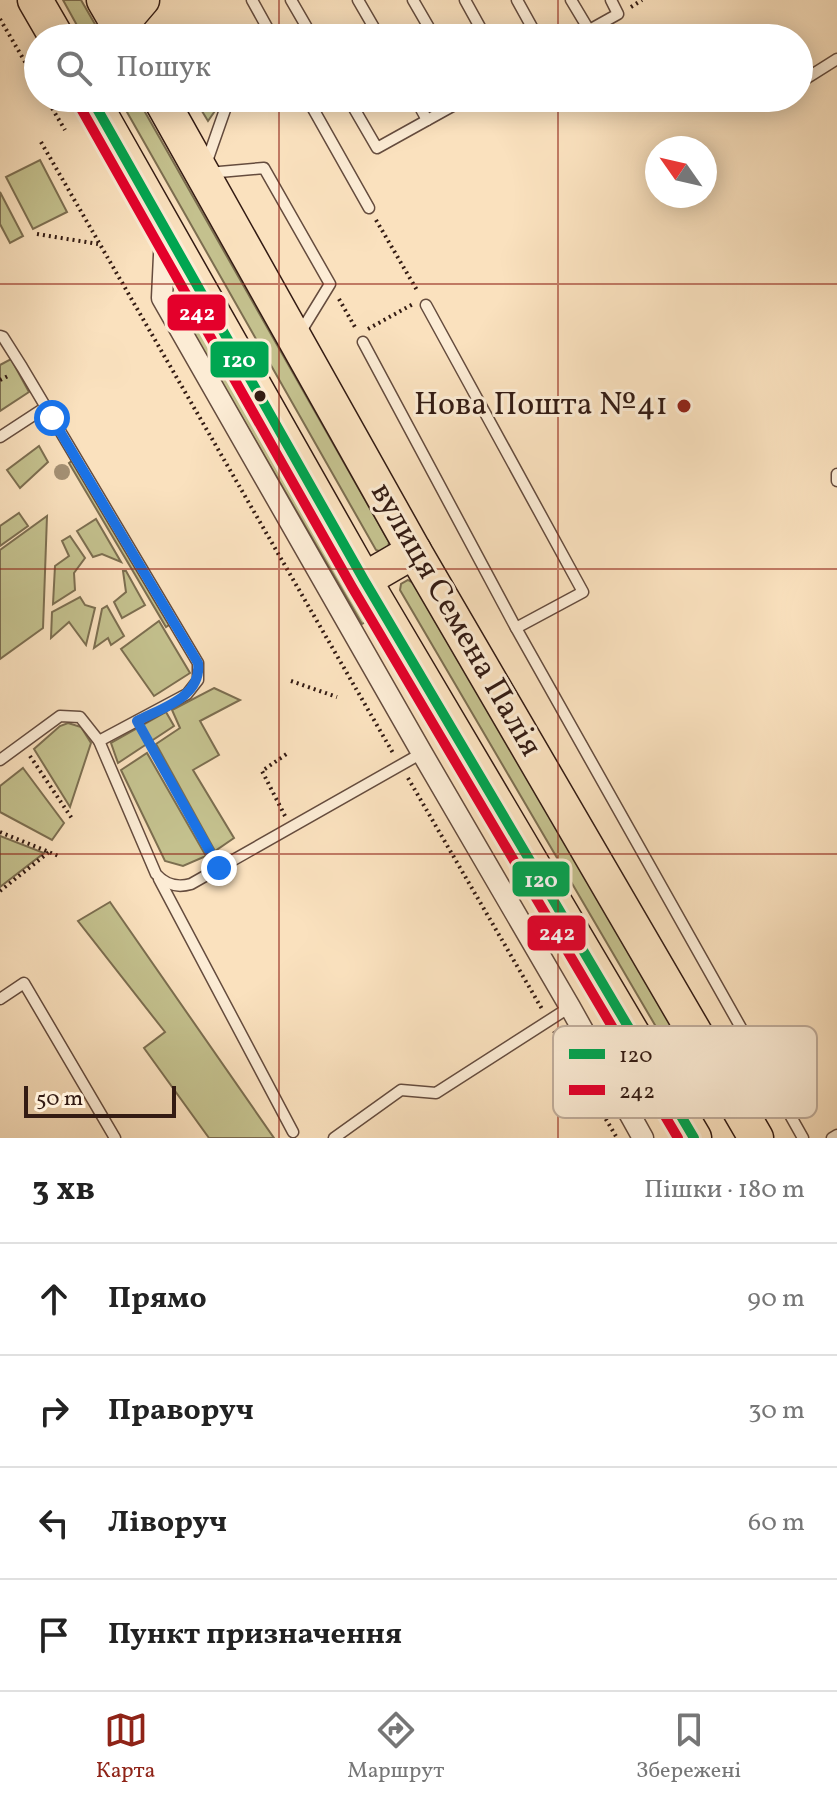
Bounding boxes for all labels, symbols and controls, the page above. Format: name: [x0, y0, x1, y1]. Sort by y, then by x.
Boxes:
search box: [24, 24, 813, 112]
icon: search: [52, 46, 96, 90]
text: Пошук: [116, 47, 211, 89]
north arrow: [645, 136, 717, 208]
line badge: 242: [166, 293, 227, 332]
text: 242: [179, 299, 215, 330]
line badge: 120: [209, 340, 270, 379]
text: 120: [222, 346, 256, 377]
place label: Нова Пошта №41: [414, 384, 668, 428]
unlabelled marker: [252, 388, 268, 404]
marker: Нова Пошта №41: [675, 397, 693, 415]
route start: [34, 400, 70, 436]
street label: вулиця Семена Палія: [359, 475, 551, 765]
route end: [201, 850, 237, 886]
line badge: 120: [511, 860, 571, 898]
text: 120: [524, 866, 558, 897]
line badge: 242: [526, 914, 587, 952]
text: 242: [539, 919, 575, 950]
legend: [553, 1026, 817, 1118]
text: 120: [619, 1041, 652, 1072]
text: 242: [619, 1077, 655, 1108]
scale bar: [24, 1082, 176, 1118]
text: 50 m: [36, 1084, 83, 1115]
text: 3 хв: [32, 1167, 95, 1214]
text: Пішки · 180 m: [644, 1172, 805, 1208]
icon: ahead: [32, 1277, 76, 1321]
text: Прямо: [108, 1278, 207, 1320]
text: 90 m: [747, 1281, 805, 1317]
icon: right: [32, 1389, 76, 1433]
text: Праворуч: [108, 1390, 254, 1432]
text: 30 m: [748, 1393, 805, 1429]
icon: left: [32, 1501, 76, 1545]
text: Ліворуч: [108, 1502, 227, 1544]
text: 60 m: [748, 1505, 805, 1541]
icon: arrive: [32, 1613, 76, 1657]
text: Пункт призначення: [108, 1614, 402, 1656]
tab: Карта: [96, 1708, 156, 1787]
tab: Маршрут: [347, 1708, 444, 1787]
tab: Збережені: [636, 1708, 741, 1787]

